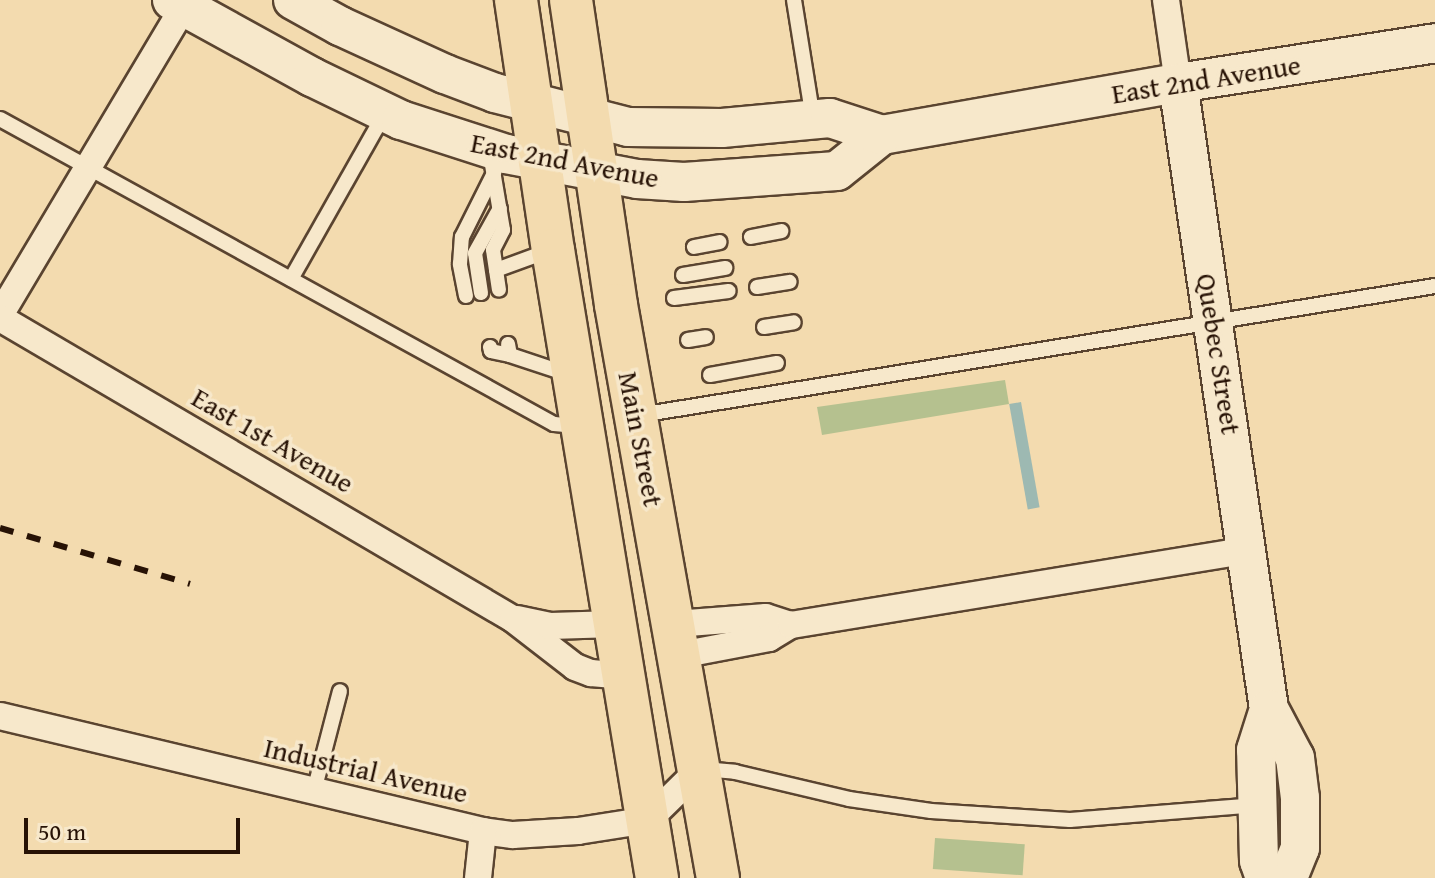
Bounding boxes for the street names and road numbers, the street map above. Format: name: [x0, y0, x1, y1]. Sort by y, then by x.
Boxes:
street label: East 2nd Avenue: [1109, 47, 1303, 111]
street label: East 2nd Avenue: [468, 125, 662, 195]
street label: Quebec Street: [1190, 271, 1248, 437]
street label: Main Street: [611, 369, 671, 509]
street label: East 1st Avenue: [186, 380, 360, 500]
street label: Industrial Avenue: [261, 730, 471, 810]

